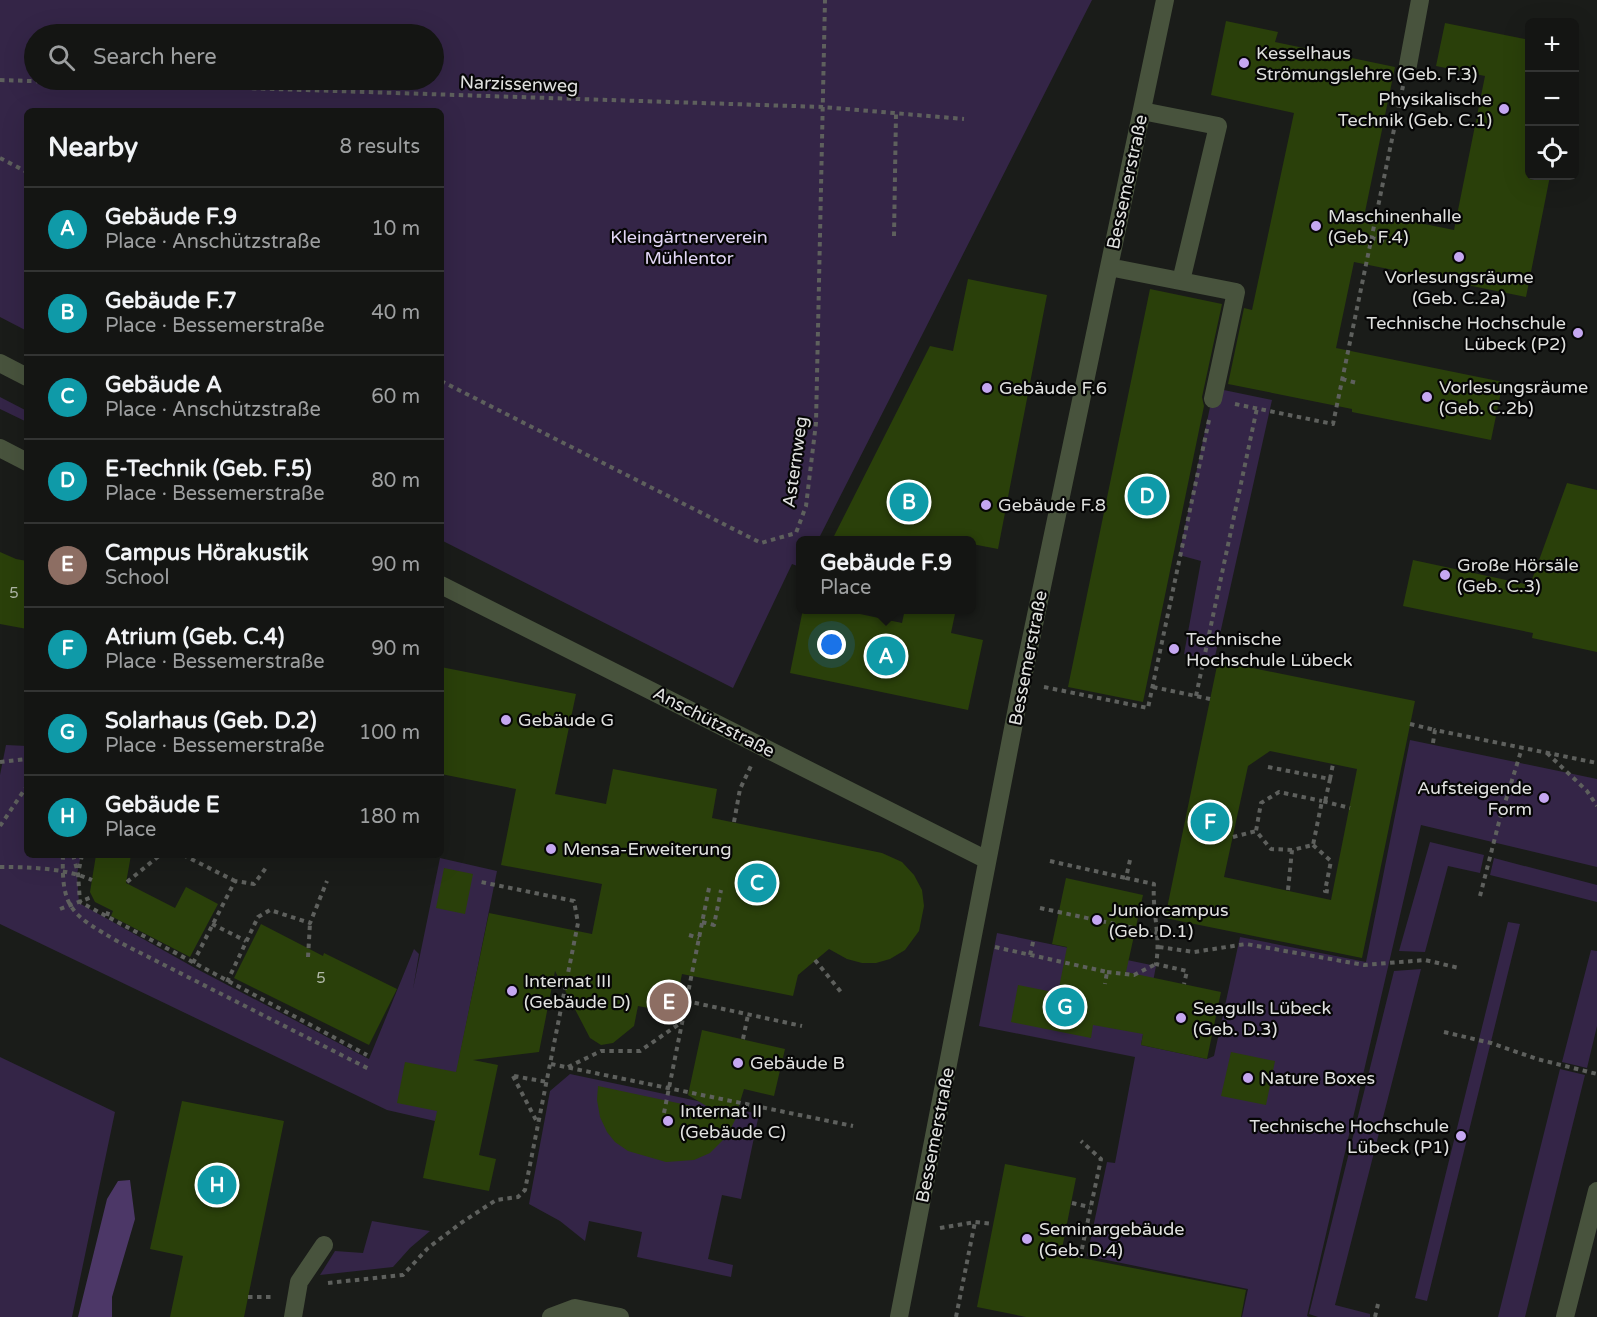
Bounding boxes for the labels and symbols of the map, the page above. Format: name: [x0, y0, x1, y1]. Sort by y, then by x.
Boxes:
place label: Kesselhaus Strömungslehre (Geb. F.3): [1256, 42, 1478, 85]
marker: Kesselhaus Strömungslehre (Geb. F.3): [1237, 56, 1251, 70]
street label: Narzissenweg: [459, 71, 579, 97]
place label: Physikalische Technik (Geb. C.1): [1338, 88, 1492, 131]
marker: Physikalische Technik (Geb. C.1): [1497, 102, 1511, 116]
street label: Bessemerstraße: [1102, 113, 1152, 251]
place label: Maschinenhalle (Geb. F.4): [1328, 205, 1462, 248]
marker: Maschinenhalle (Geb. F.4): [1309, 219, 1323, 233]
park label: Kleingärtnerverein Mühlentor: [610, 226, 768, 269]
marker: Vorlesungsräume (Geb. C.2a): [1452, 250, 1466, 264]
place label: Vorlesungsräume (Geb. C.2a): [1384, 266, 1534, 309]
place label: Technische Hochschule Lübeck (P2): [1366, 312, 1566, 355]
marker: Technische Hochschule Lübeck (P2): [1571, 326, 1585, 340]
place label: Vorlesungsräume (Geb. C.2b): [1439, 376, 1588, 419]
place label: Gebäude F.6: [999, 377, 1107, 399]
marker: Gebäude F.6: [980, 381, 994, 395]
marker: Vorlesungsräume (Geb. C.2b): [1420, 390, 1434, 404]
street label: Asternweg: [778, 415, 812, 509]
pin: D: [1128, 474, 1166, 518]
pin: B: [890, 480, 928, 524]
place label: Gebäude F.8: [998, 494, 1106, 516]
marker: Gebäude F.8: [979, 498, 993, 512]
place label: Große Hörsäle (Geb. C.3): [1457, 554, 1579, 597]
marker: Große Hörsäle (Geb. C.3): [1438, 568, 1452, 582]
house number: 5: [9, 584, 19, 602]
street label: Bessemerstraße: [1004, 589, 1052, 727]
place label: Technische Hochschule Lübeck: [1186, 628, 1353, 671]
your location: [817, 630, 846, 659]
pin: A: [866, 634, 906, 678]
marker: Technische Hochschule Lübeck: [1167, 642, 1181, 656]
street label: Anschützstraße: [649, 682, 779, 762]
place label: Gebäude G: [518, 709, 614, 731]
marker: Gebäude G: [499, 713, 513, 727]
place label: Aufsteigende Form: [1417, 777, 1532, 820]
marker: Aufsteigende Form: [1537, 791, 1551, 805]
pin: F: [1190, 800, 1230, 844]
place label: Mensa-Erweiterung: [563, 838, 732, 860]
marker: Mensa-Erweiterung: [544, 842, 558, 856]
pin: C: [738, 860, 777, 906]
place label: Juniorcampus (Geb. D.1): [1109, 899, 1229, 942]
marker: Juniorcampus (Geb. D.1): [1090, 913, 1104, 927]
house number: 5: [316, 969, 326, 987]
place label: Internat III (Gebäude D): [524, 970, 630, 1013]
pin: E: [650, 980, 688, 1024]
marker: Internat III (Gebäude D): [505, 984, 519, 998]
pin: G: [1046, 984, 1084, 1030]
place label: Seagulls Lübeck (Geb. D.3): [1193, 997, 1331, 1040]
marker: Seagulls Lübeck (Geb. D.3): [1174, 1011, 1188, 1025]
place label: Gebäude B: [750, 1052, 845, 1074]
marker: Gebäude B: [731, 1056, 745, 1070]
street label: Bessemerstraße: [911, 1066, 959, 1204]
place label: Nature Boxes: [1260, 1067, 1375, 1089]
marker: Nature Boxes: [1241, 1071, 1255, 1085]
place label: Internat II (Gebäude C): [680, 1100, 786, 1143]
marker: Internat II (Gebäude C): [661, 1114, 675, 1128]
place label: Technische Hochschule Lübeck (P1): [1249, 1115, 1449, 1158]
marker: Technische Hochschule Lübeck (P1): [1454, 1129, 1468, 1143]
pin: H: [198, 1162, 236, 1208]
place label: Seminargebäude (Geb. D.4): [1039, 1218, 1184, 1261]
marker: Seminargebäude (Geb. D.4): [1020, 1232, 1034, 1246]

